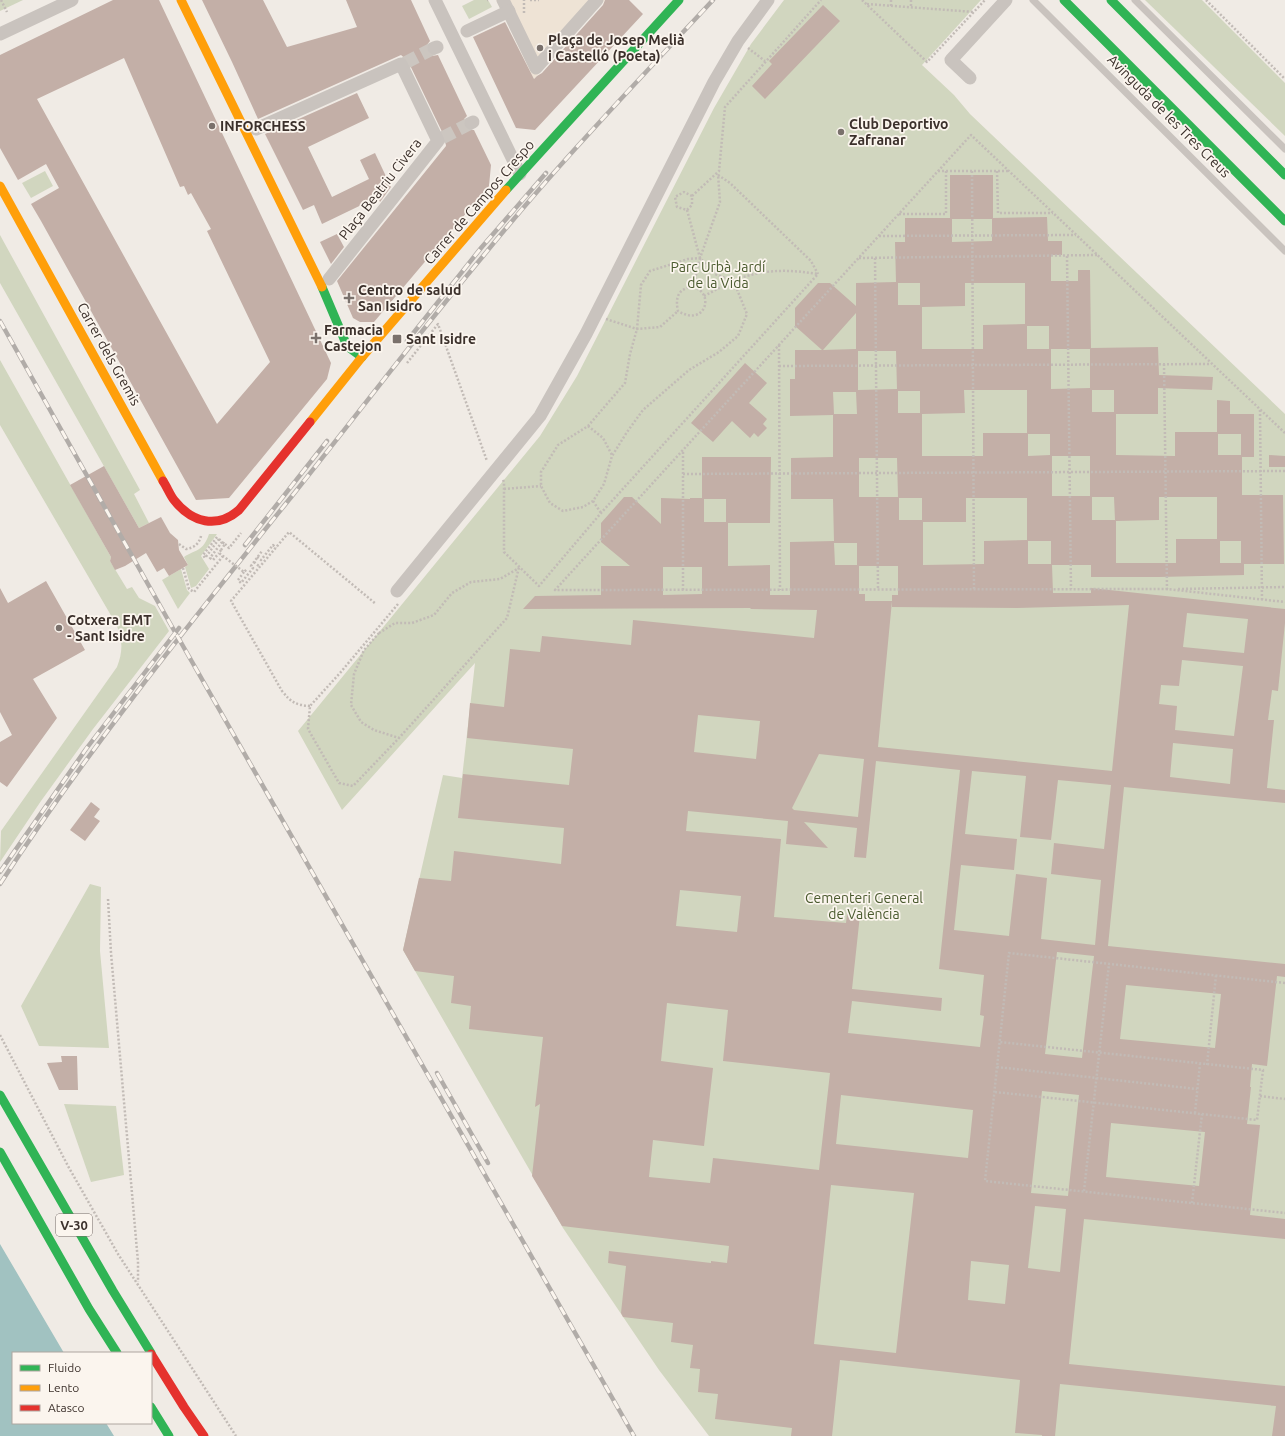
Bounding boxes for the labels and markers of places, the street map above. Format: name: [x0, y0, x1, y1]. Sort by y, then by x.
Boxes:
place label: Plaça de Josep Melià i Castelló (Poeta): [548, 32, 685, 64]
marker: Plaça de Josep Melià i Castelló (Poeta): [535, 43, 545, 53]
place label: Club Deportivo Zafranar: [849, 116, 948, 148]
place label: INFORCHESS: [220, 118, 306, 134]
marker: INFORCHESS: [207, 121, 217, 131]
marker: Club Deportivo Zafranar: [836, 127, 846, 137]
place label: Centro de salud San Isidro: [358, 282, 461, 314]
marker: Centro de salud San Isidro: [343, 292, 355, 304]
place label: Farmacia Castejon: [324, 322, 383, 354]
place label: Sant Isidre: [406, 331, 476, 347]
marker: Farmacia Castejon: [311, 333, 321, 343]
marker: Sant Isidre: [391, 333, 403, 345]
place label: Cotxera EMT - Sant Isidre: [67, 612, 152, 644]
marker: Cotxera EMT - Sant Isidre: [54, 623, 64, 633]

